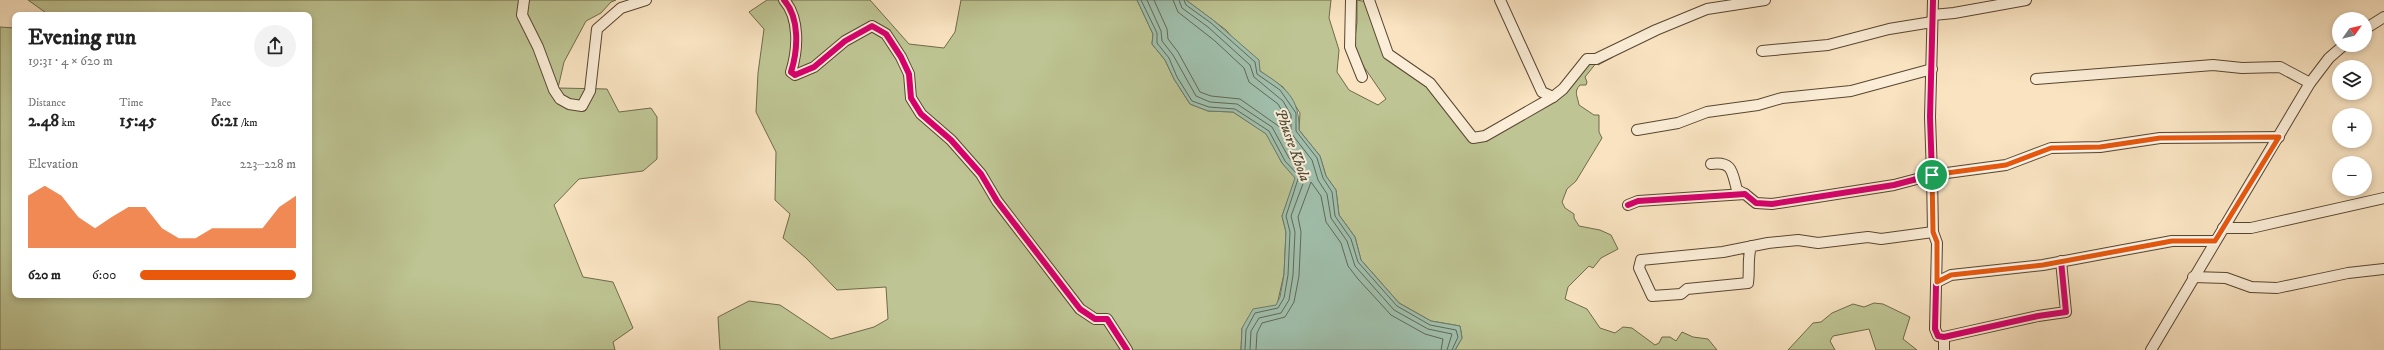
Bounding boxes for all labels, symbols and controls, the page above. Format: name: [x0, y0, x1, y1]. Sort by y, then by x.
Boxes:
north arrow: [2332, 12, 2372, 52]
map controls: [2332, 12, 2372, 196]
text: Evening run: [28, 24, 136, 51]
button: share: [254, 25, 296, 67]
text: 19:31 · 4 × 620 m: [28, 53, 113, 69]
button: layers: [2332, 60, 2372, 100]
text: Distance: [28, 96, 66, 110]
text: Time: [119, 96, 143, 110]
text: Pace: [211, 96, 231, 110]
water label: Phusre Khola: [1271, 106, 1315, 184]
button: +: [2332, 108, 2372, 148]
text: 2.48: [28, 110, 59, 132]
text: 15:45: [119, 110, 156, 132]
text: 6:21: [211, 110, 239, 132]
text: km: [59, 116, 75, 130]
text: /km: [239, 116, 258, 130]
text: Elevation: [28, 156, 78, 172]
text: 223–228 m: [240, 156, 296, 172]
button: −: [2332, 156, 2372, 196]
pin: [1915, 158, 1949, 192]
icon: arrive: [1921, 164, 1943, 186]
text: 620 m: [28, 267, 61, 283]
text: 6:00: [92, 267, 116, 283]

